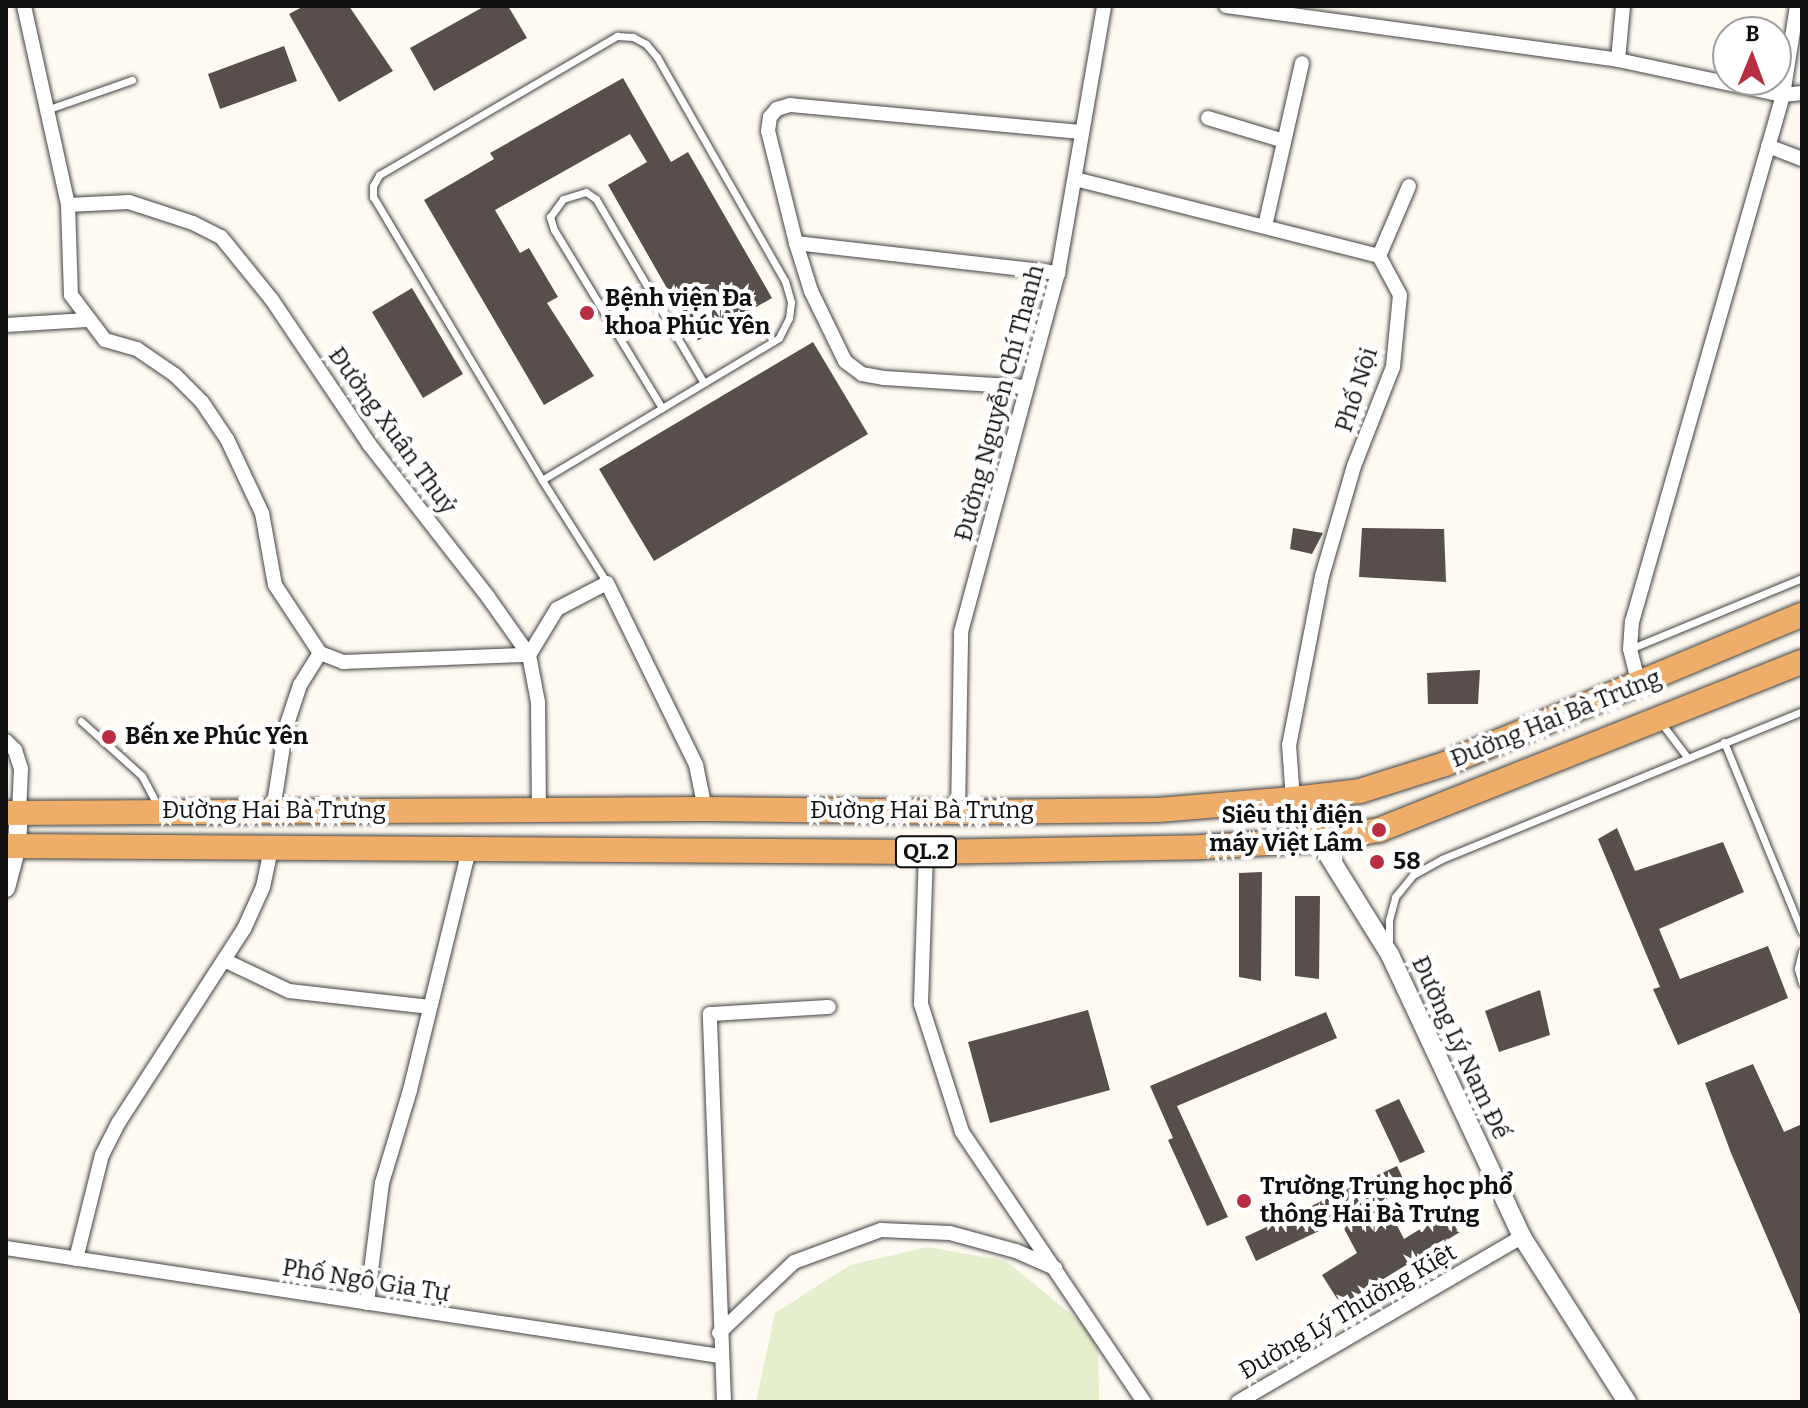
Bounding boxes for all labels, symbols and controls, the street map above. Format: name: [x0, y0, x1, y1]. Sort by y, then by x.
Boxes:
north arrow: [1712, 16, 1792, 96]
text: B: [1745, 20, 1760, 47]
street label: Đường Nguyễn Chí Thanh: [949, 262, 1051, 544]
place label: Bệnh viện Đa khoa Phúc Yên: [605, 285, 770, 341]
marker: Bệnh viện Đa khoa Phúc Yên: [576, 302, 598, 324]
street label: Đường Xuân Thuỷ: [322, 342, 462, 520]
street label: Phố Nội: [1330, 344, 1384, 436]
street label: Đường Hai Bà Trưng: [1447, 664, 1665, 774]
place label: Bến xe Phúc Yên: [125, 723, 308, 751]
marker: Bến xe Phúc Yên: [100, 728, 118, 746]
street label: Đường Hai Bà Trưng: [162, 797, 386, 825]
street label: Đường Hai Bà Trưng: [810, 797, 1034, 825]
place label: Siêu thị điện máy Việt Lâm: [1209, 802, 1363, 858]
marker: Siêu thị điện máy Việt Lâm: [1370, 821, 1388, 839]
road number: QL.2: [894, 834, 958, 870]
place label: 58: [1393, 848, 1421, 876]
marker: 58: [1368, 853, 1386, 871]
street label: Đường Lý Nam Đế: [1405, 952, 1515, 1144]
place label: Trường Trung học phổ thông Hai Bà Trưng: [1260, 1173, 1513, 1229]
marker: Trường Trung học phổ thông Hai Bà Trưng: [1235, 1192, 1253, 1210]
street label: Đường Lý Thường Kiệt: [1234, 1238, 1462, 1386]
street label: Phố Ngô Gia Tự: [280, 1254, 452, 1308]

